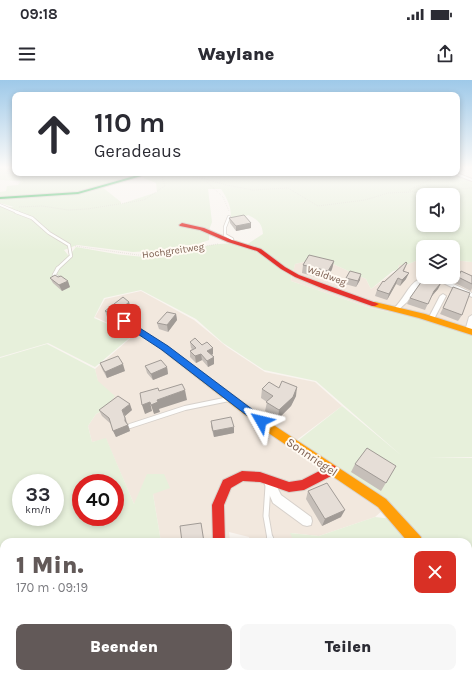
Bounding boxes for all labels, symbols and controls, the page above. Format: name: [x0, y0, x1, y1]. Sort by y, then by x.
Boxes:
text: 09:18: [20, 5, 58, 23]
icon: menu: [16, 43, 38, 65]
text: Waylane: [198, 43, 274, 65]
icon: share: [434, 43, 456, 65]
text: 110 m: [94, 106, 165, 139]
icon: ahead: [28, 108, 80, 160]
text: Geradeaus: [94, 140, 181, 162]
map controls: [416, 188, 460, 284]
button: sound: [416, 188, 460, 232]
button: layers: [416, 240, 460, 284]
street label: Hochgreitweg: [141, 241, 205, 261]
street label: Waldweg: [305, 263, 348, 289]
pin: [107, 304, 141, 338]
icon: arrive: [113, 310, 135, 332]
position arrow: [240, 400, 282, 442]
street label: Sonnriegel: [284, 435, 340, 479]
speed limit sign: 40: [72, 474, 124, 526]
text: 33: [26, 483, 50, 506]
text: km/h: [25, 504, 51, 516]
text: 1 Min.: [16, 551, 84, 579]
button: close: [414, 551, 456, 593]
text: 170 m · 09:19: [16, 580, 88, 595]
button: Beenden: [16, 624, 232, 670]
button: Teilen: [240, 624, 456, 670]

